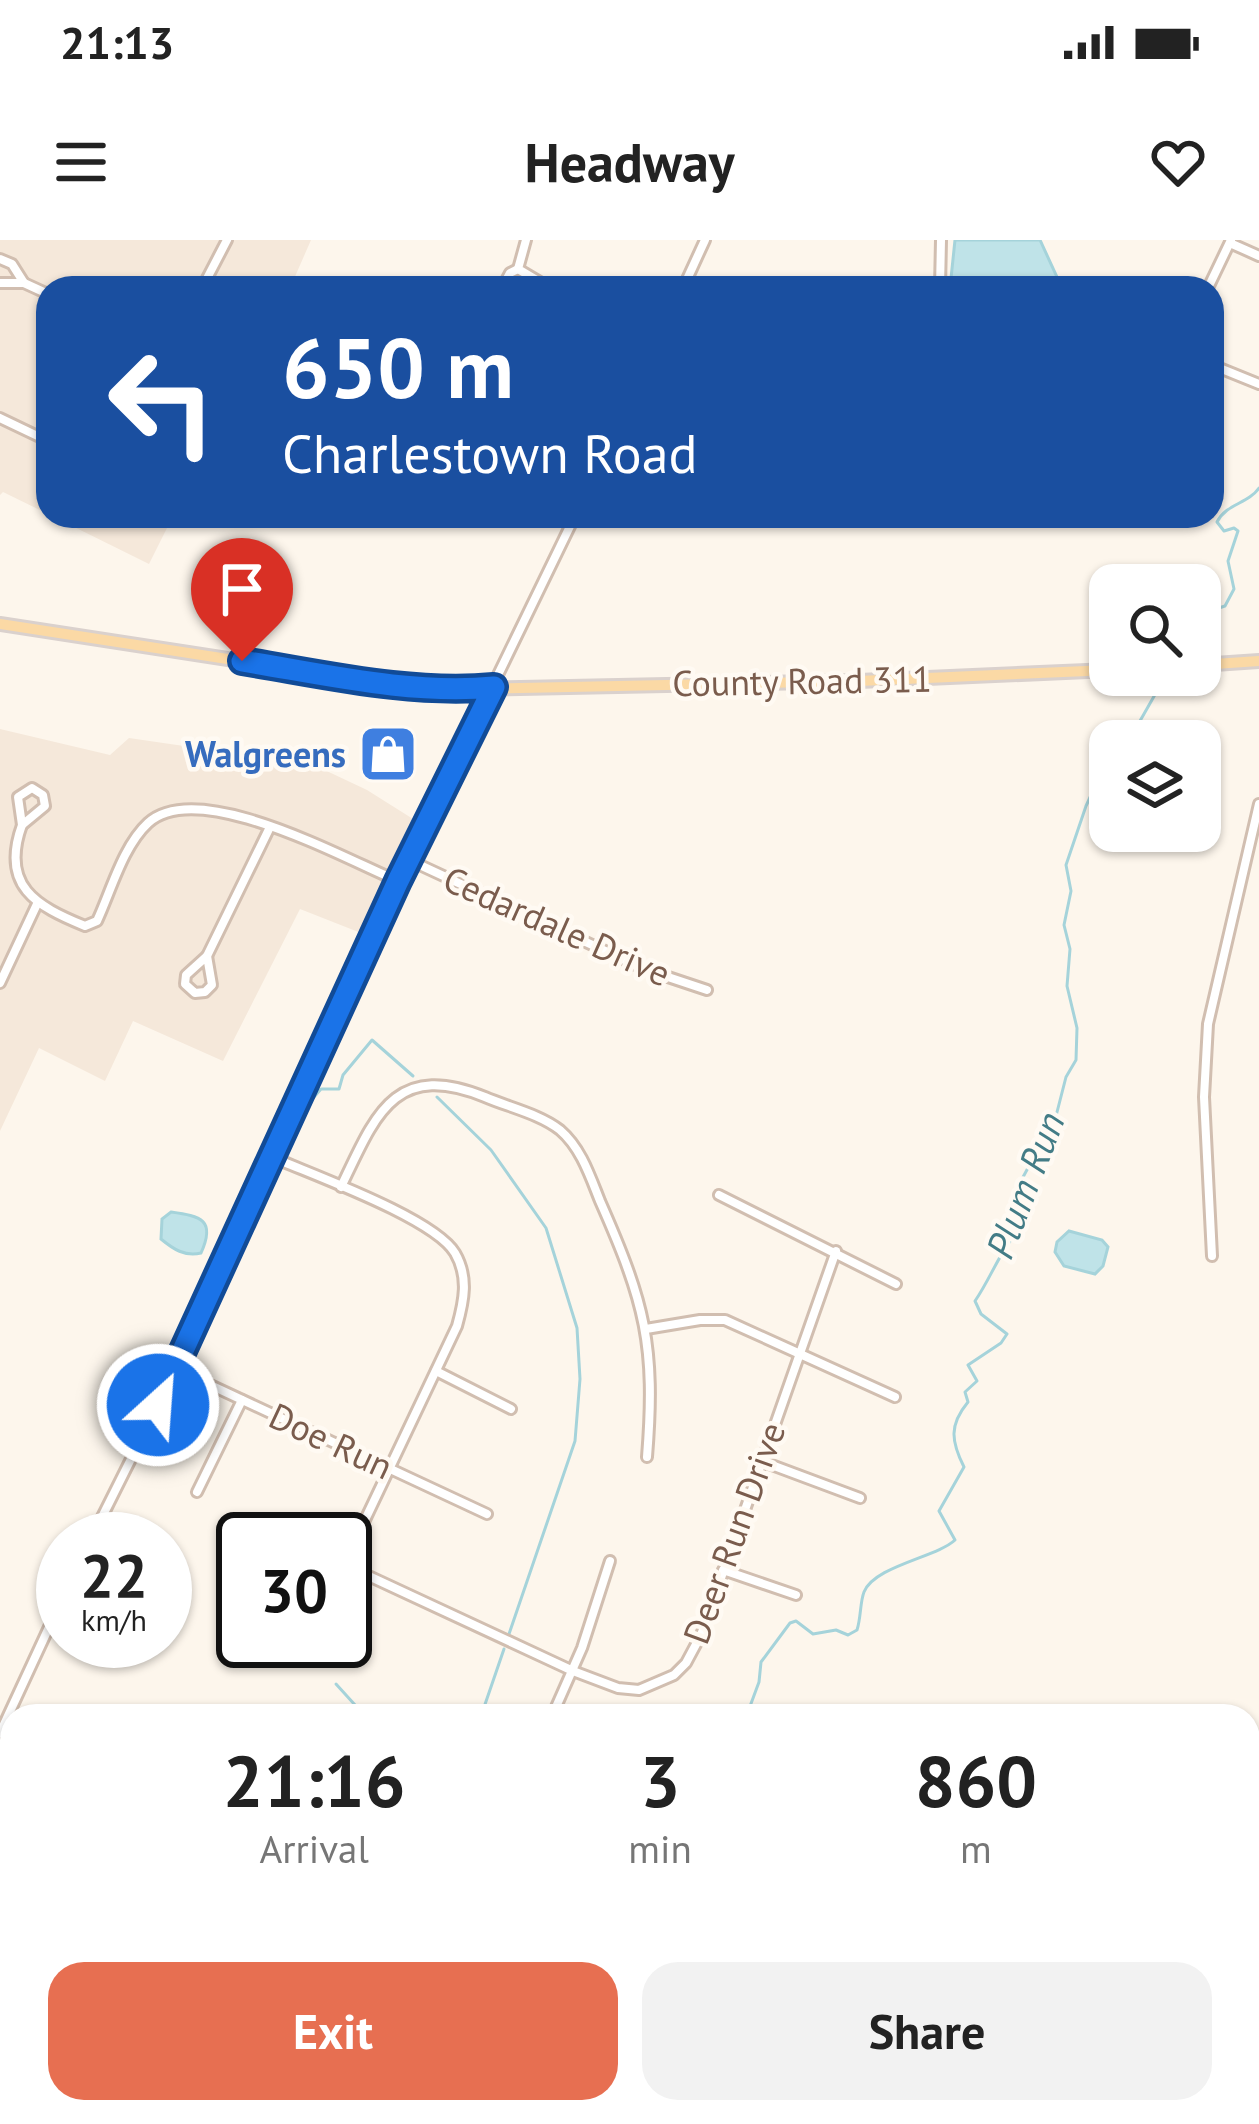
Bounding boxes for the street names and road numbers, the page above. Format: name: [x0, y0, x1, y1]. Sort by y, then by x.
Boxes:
street label: County Road 311: [672, 655, 932, 706]
street label: Cedardale Drive: [436, 855, 678, 997]
street label: Doe Run: [262, 1392, 400, 1490]
street label: Deer Run Drive: [672, 1416, 795, 1650]

